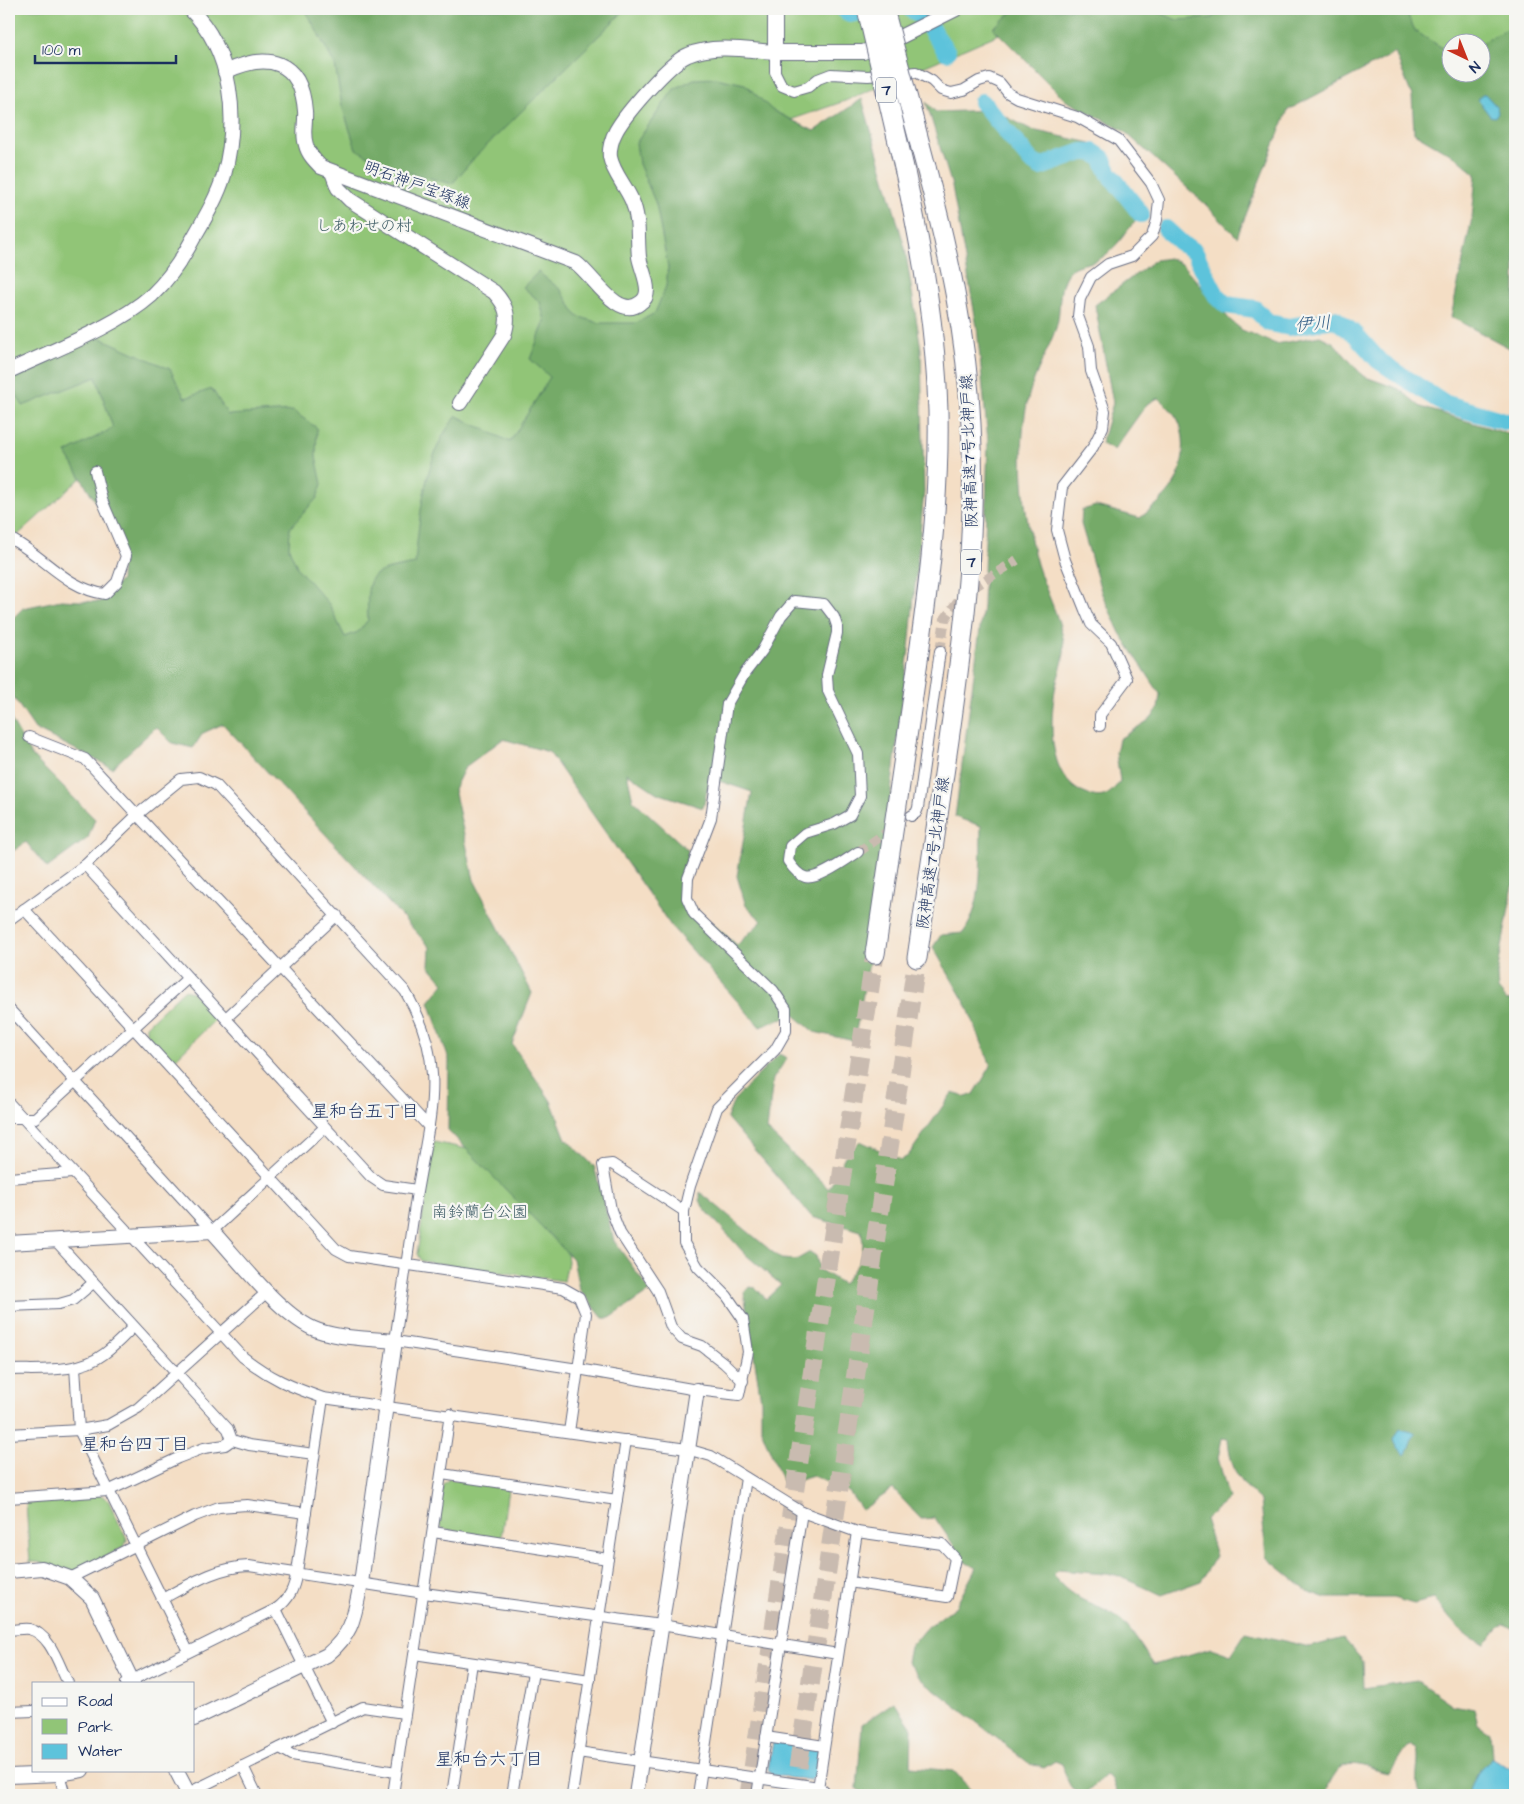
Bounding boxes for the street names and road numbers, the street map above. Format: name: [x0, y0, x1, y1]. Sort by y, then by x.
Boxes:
road number: 7: [876, 78, 896, 102]
street label: 明石神戸宝塚線: [361, 156, 473, 214]
street label: 阪神高速7号北神戸線: [955, 374, 983, 528]
road number: 7: [961, 550, 981, 574]
street label: 阪神高速7号北神戸線: [911, 775, 955, 931]

